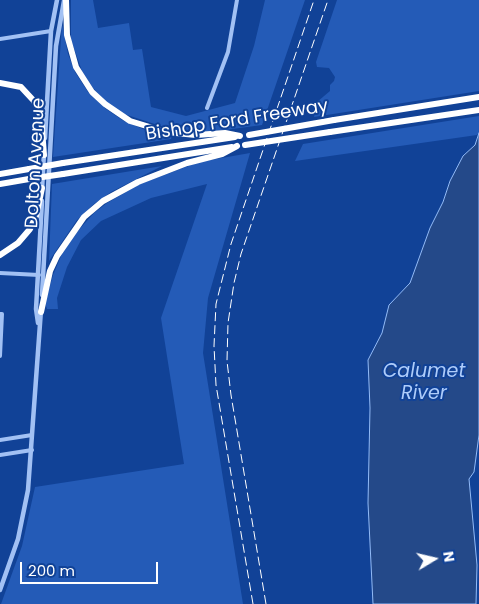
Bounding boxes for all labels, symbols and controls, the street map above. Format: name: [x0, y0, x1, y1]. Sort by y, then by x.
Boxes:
street label: Bishop Ford Freeway: [144, 96, 330, 146]
street label: Dolton Avenue: [22, 97, 50, 229]
water label: Calumet River: [383, 361, 465, 405]
north arrow: [409, 534, 459, 584]
text: N: [438, 550, 460, 563]
scale bar: [22, 552, 160, 584]
text: 200 m: [28, 560, 75, 581]

